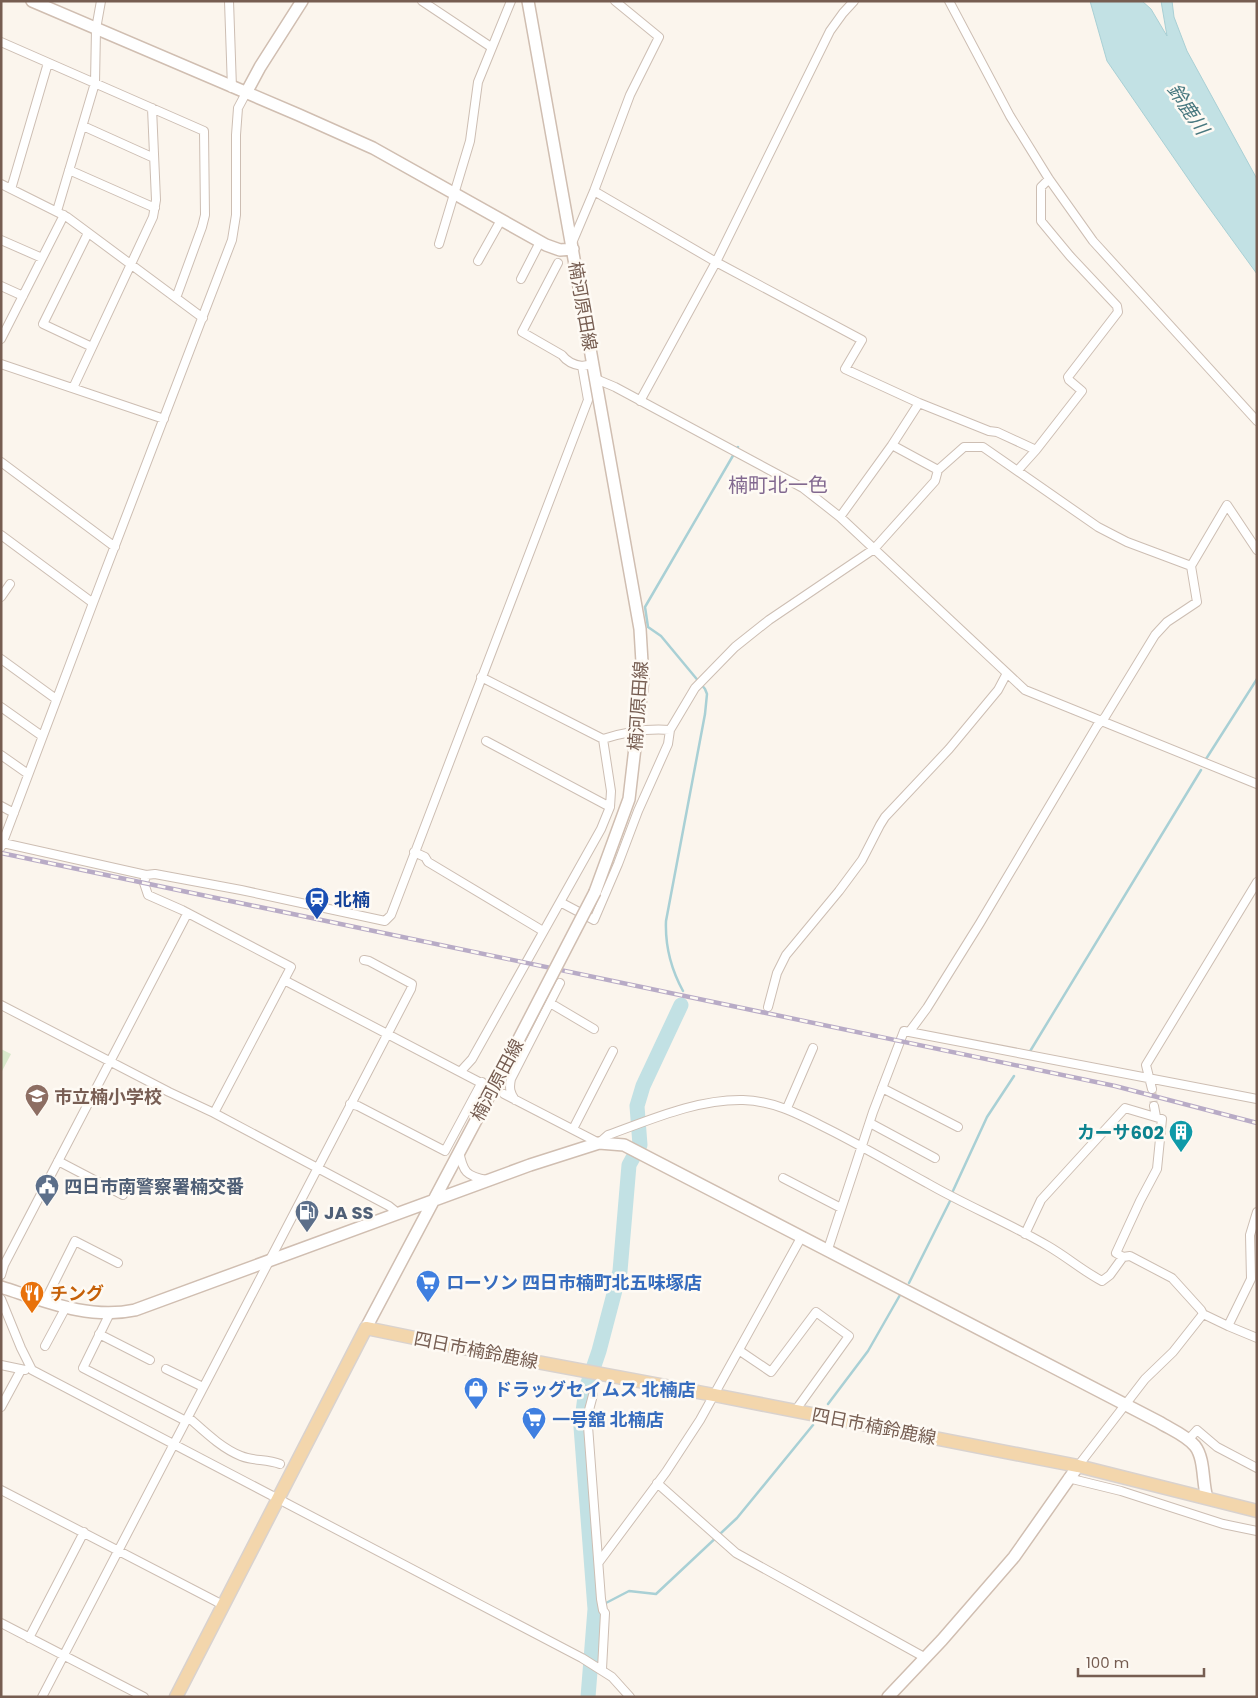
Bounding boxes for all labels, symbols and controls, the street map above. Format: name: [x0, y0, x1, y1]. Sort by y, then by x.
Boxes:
water label: 鈴鹿川: [1161, 78, 1216, 142]
street label: 楠河原田線: [563, 260, 603, 352]
district label: 楠町北一色: [728, 471, 828, 499]
street label: 楠河原田線: [622, 660, 654, 752]
station icon: 北楠: [304, 886, 330, 920]
place label: 北楠: [334, 887, 370, 912]
street label: 楠河原田線: [465, 1034, 529, 1126]
school or university icon: 市立楠小学校: [24, 1083, 50, 1117]
place label: 市立楠小学校: [54, 1084, 162, 1109]
building icon: カーサ602: [1168, 1119, 1194, 1153]
place label: カーサ602: [1077, 1120, 1164, 1145]
public building icon: 四日市南警察署楠交番: [34, 1173, 60, 1207]
place label: 四日市南警察署楠交番: [64, 1174, 244, 1199]
fuel station icon: JA SS: [294, 1199, 320, 1233]
place label: JA SS: [324, 1200, 374, 1225]
supermarket icon: ローソン 四日市楠町北五味塚店: [415, 1269, 441, 1303]
place label: ローソン 四日市楠町北五味塚店: [446, 1270, 702, 1295]
restaurant icon: チング: [19, 1280, 45, 1314]
place label: チング: [50, 1281, 104, 1306]
street label: 四日市楠鈴鹿線: [412, 1326, 540, 1374]
shop icon: ドラッグセイムス 北楠店: [463, 1376, 489, 1410]
place label: ドラッグセイムス 北楠店: [494, 1377, 695, 1402]
street label: 四日市楠鈴鹿線: [810, 1402, 938, 1450]
supermarket icon: 一号舘 北楠店: [521, 1406, 547, 1440]
place label: 一号舘 北楠店: [552, 1407, 664, 1432]
scale bar: [1078, 1646, 1204, 1678]
text: 100 m: [1086, 1652, 1129, 1673]

